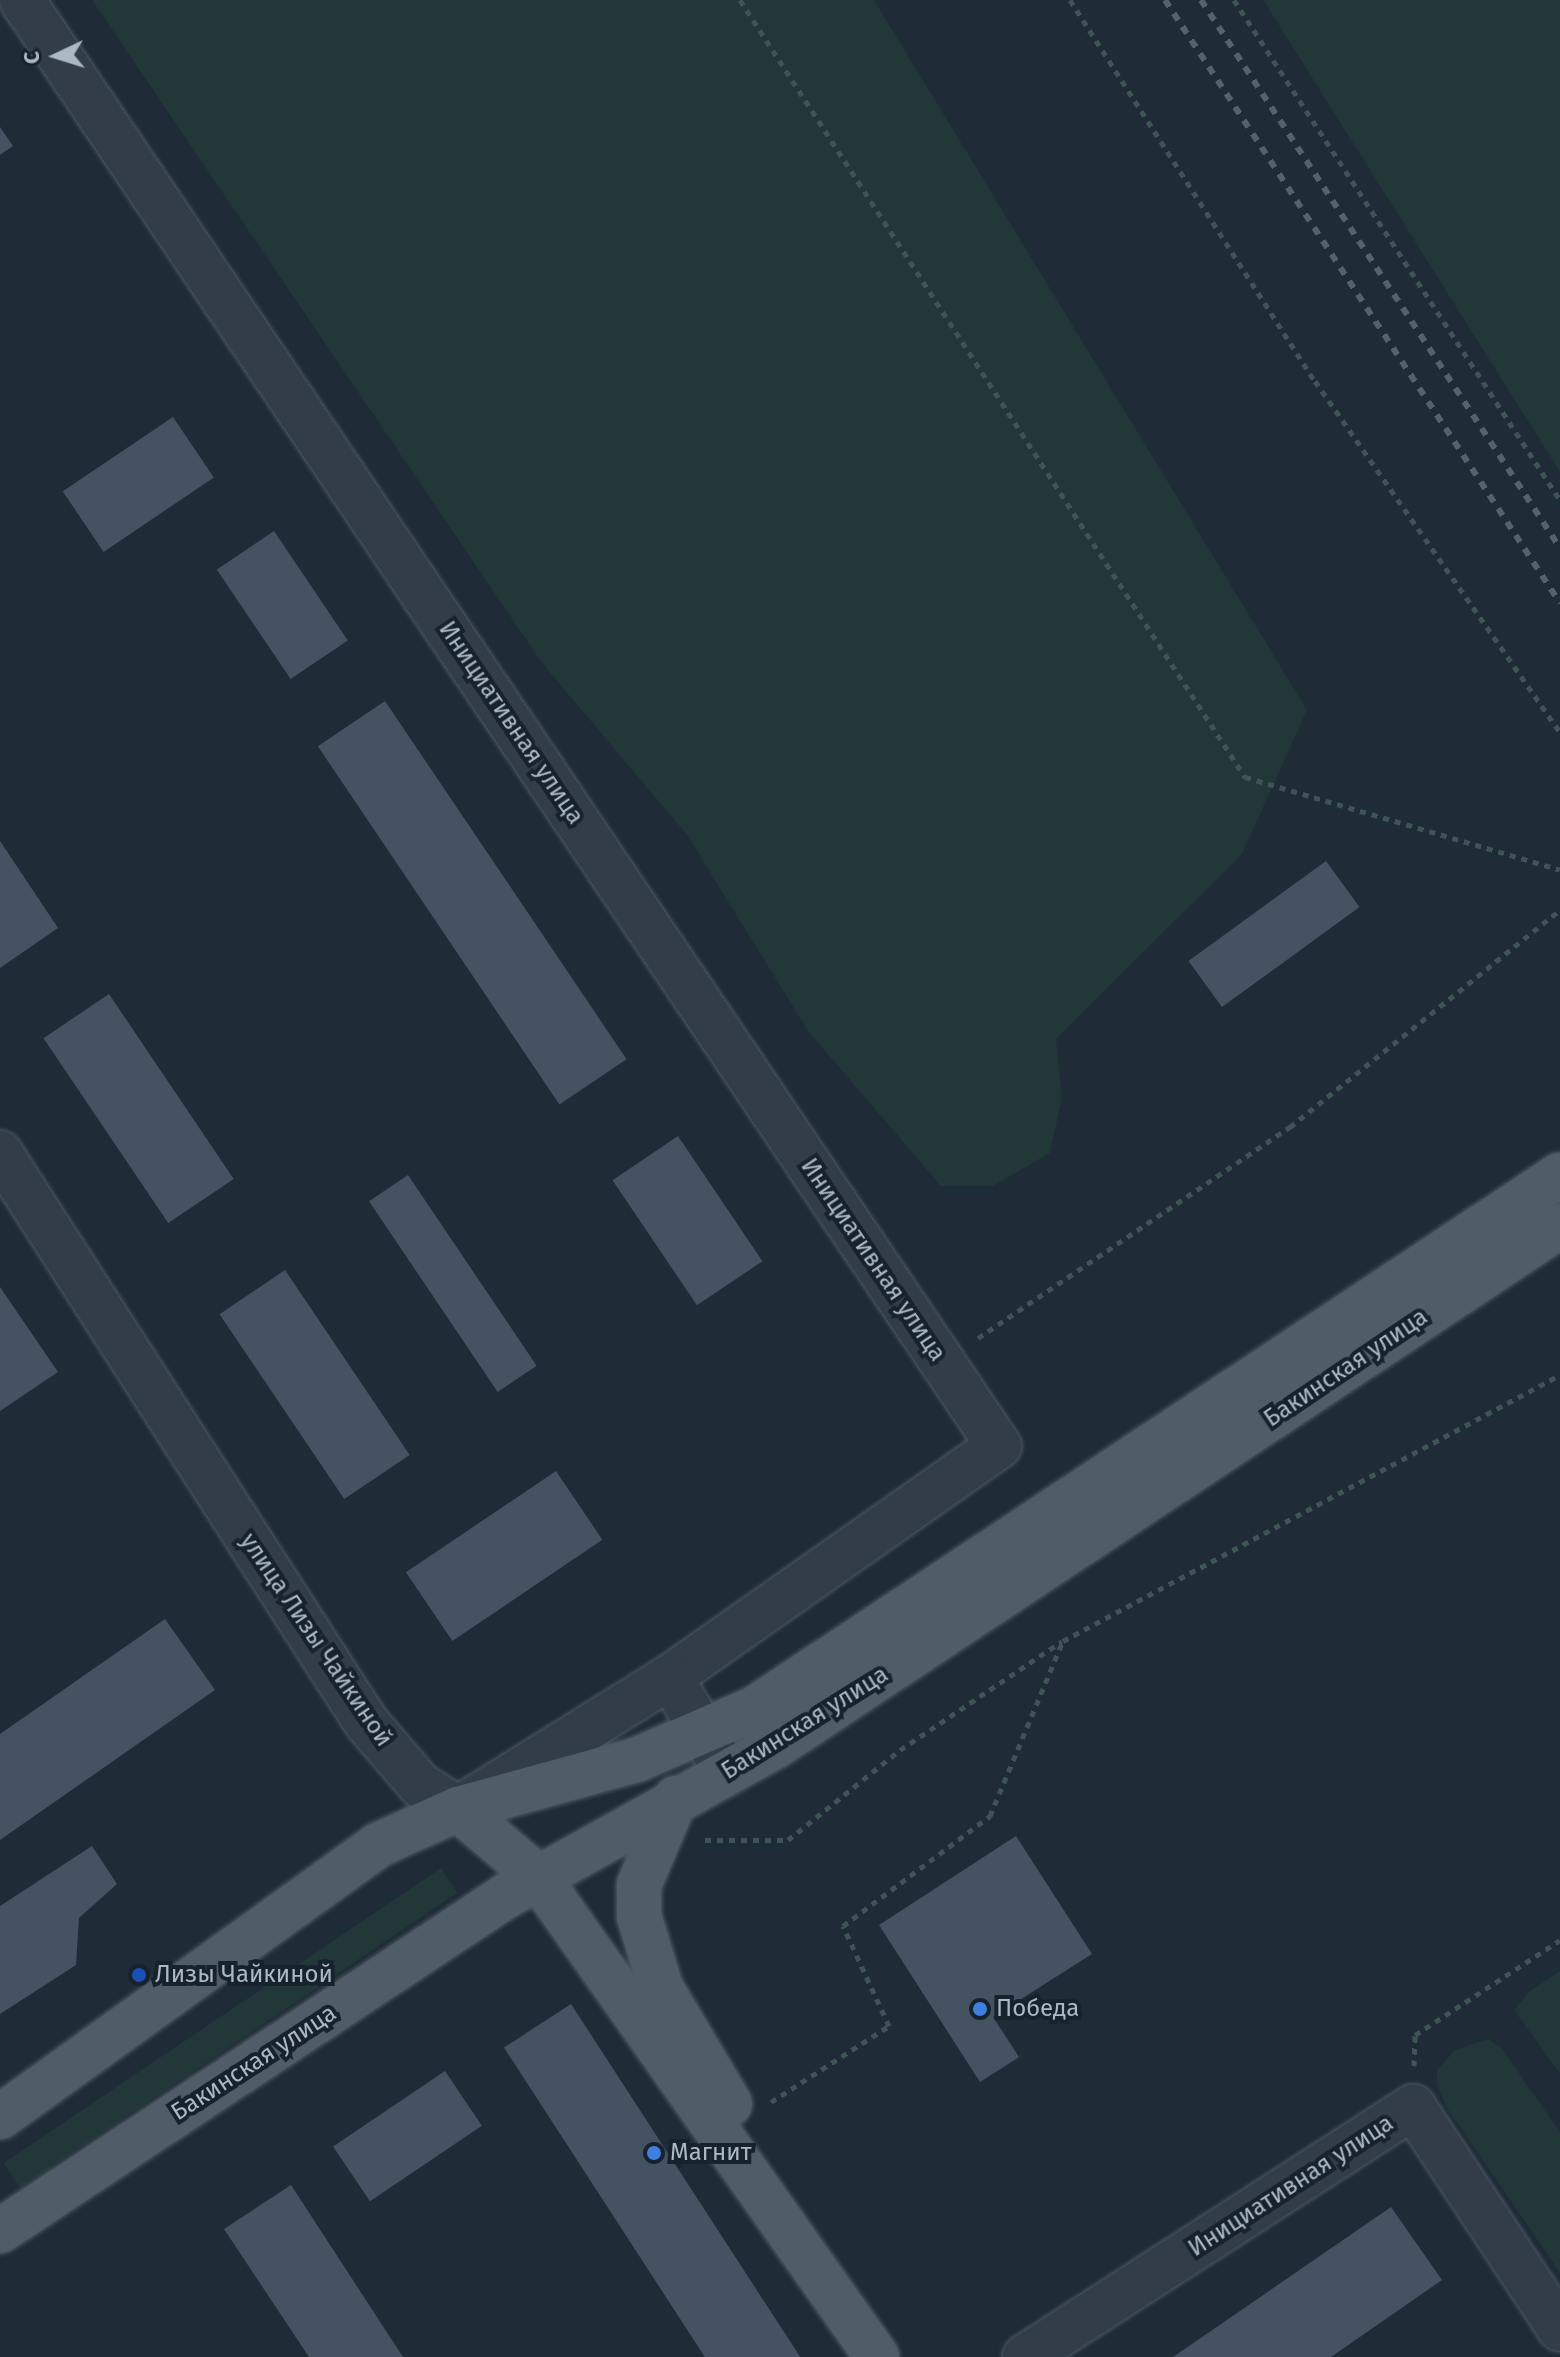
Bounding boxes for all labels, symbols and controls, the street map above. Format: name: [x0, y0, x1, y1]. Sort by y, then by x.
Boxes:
north arrow: [16, 16, 96, 96]
text: С: [18, 50, 45, 65]
street label: Инициативная улица: [432, 616, 590, 830]
street label: Инициативная улица: [794, 1153, 952, 1367]
street label: Бакинская улица: [1259, 1303, 1433, 1433]
street label: улица Лизы Чайкиной: [234, 1528, 398, 1752]
street label: Бакинская улица: [716, 1660, 894, 1786]
place label: Лизы Чайкиной: [155, 1961, 333, 1989]
marker: Лизы Чайкиной: [130, 1966, 148, 1984]
place label: Победа: [996, 1995, 1079, 2023]
street label: Бакинская улица: [166, 1999, 342, 2127]
marker: Победа: [971, 2000, 989, 2018]
street label: Инициативная улица: [1183, 2109, 1399, 2263]
place label: Магнит: [670, 2139, 751, 2167]
marker: Магнит: [645, 2144, 663, 2162]

